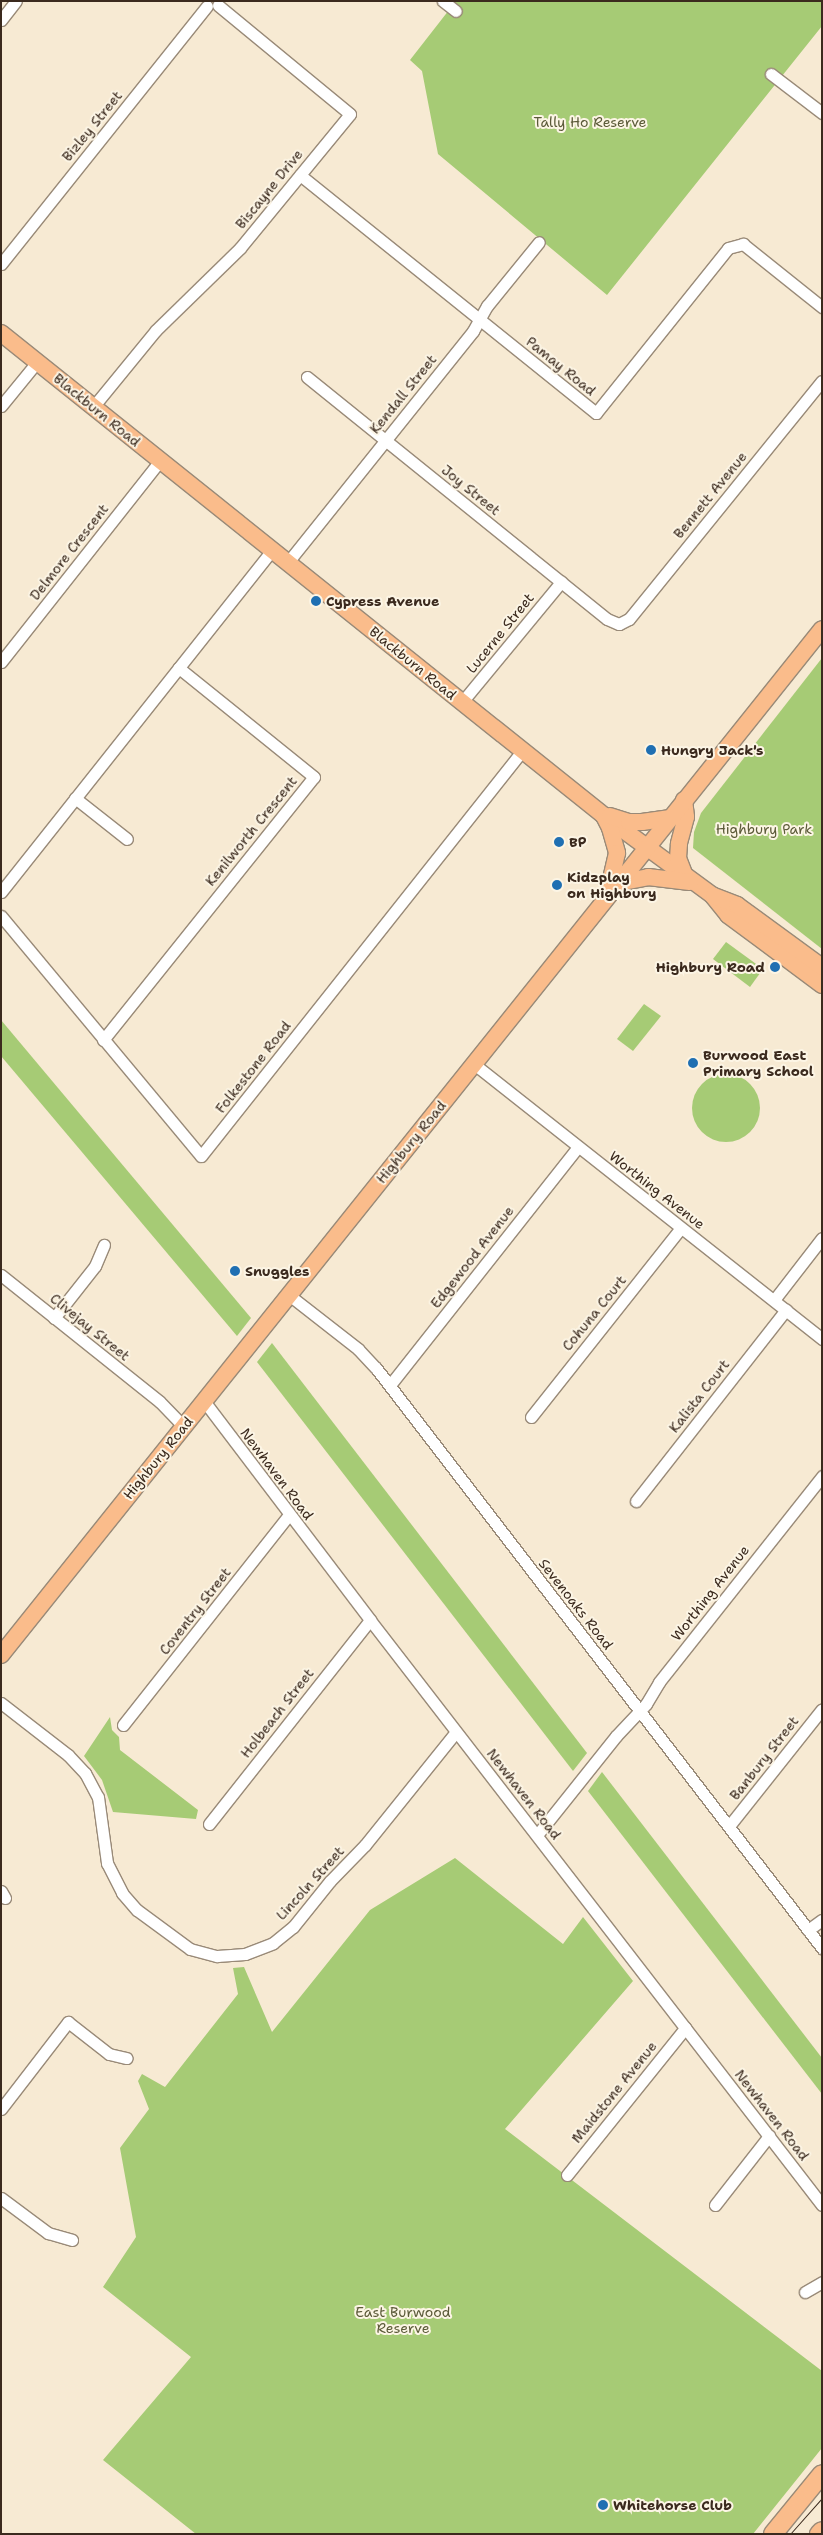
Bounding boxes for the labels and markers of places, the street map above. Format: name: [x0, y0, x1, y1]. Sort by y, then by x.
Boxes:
place label: Cypress Avenue: [326, 593, 439, 609]
marker: Cypress Avenue: [310, 595, 322, 607]
place label: Hungry Jack's: [661, 742, 763, 758]
marker: Hungry Jack's: [645, 744, 657, 756]
place label: BP: [569, 834, 587, 850]
marker: BP: [553, 836, 565, 848]
place label: Kidzplay on Highbury: [567, 869, 657, 902]
marker: Kidzplay on Highbury: [551, 879, 563, 891]
place label: Highbury Road: [656, 959, 765, 975]
marker: Highbury Road: [769, 961, 781, 973]
place label: Burwood East Primary School: [703, 1047, 814, 1080]
marker: Burwood East Primary School: [687, 1057, 699, 1069]
place label: Snuggles: [245, 1263, 309, 1279]
marker: Snuggles: [229, 1265, 241, 1277]
place label: Whitehorse Club: [613, 2497, 732, 2513]
marker: Whitehorse Club: [597, 2499, 609, 2511]

